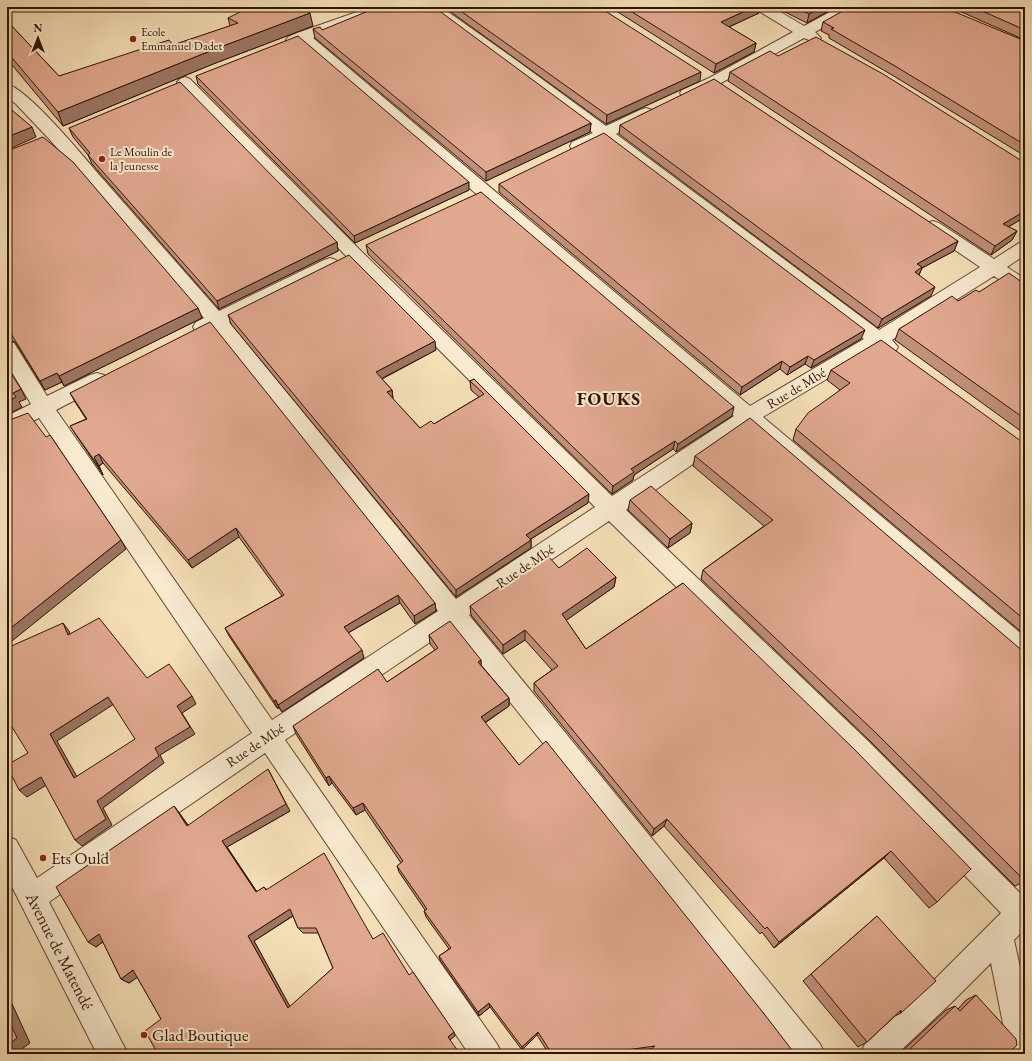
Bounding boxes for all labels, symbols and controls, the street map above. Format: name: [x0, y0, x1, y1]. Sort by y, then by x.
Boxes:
north arrow: [18, 18, 58, 58]
text: N: [34, 21, 43, 35]
place label: Ecole Emmanuel Dadet: [141, 24, 222, 54]
marker: Ecole Emmanuel Dadet: [128, 34, 138, 44]
place label: Le Moulin de la Jeunesse: [110, 144, 173, 174]
marker: Le Moulin de la Jeunesse: [97, 154, 107, 164]
street label: Rue de Mbé: [763, 363, 829, 413]
district label: FOUKS: [577, 387, 641, 410]
street label: Rue de Mbé: [493, 540, 558, 592]
street label: Rue de Mbé: [223, 719, 288, 771]
place label: Ets Ould: [51, 847, 109, 869]
marker: Ets Ould: [38, 853, 48, 863]
street label: Avenue de Matendé: [21, 888, 99, 1014]
place label: Glad Boutique: [152, 1024, 249, 1046]
marker: Glad Boutique: [139, 1030, 149, 1040]

